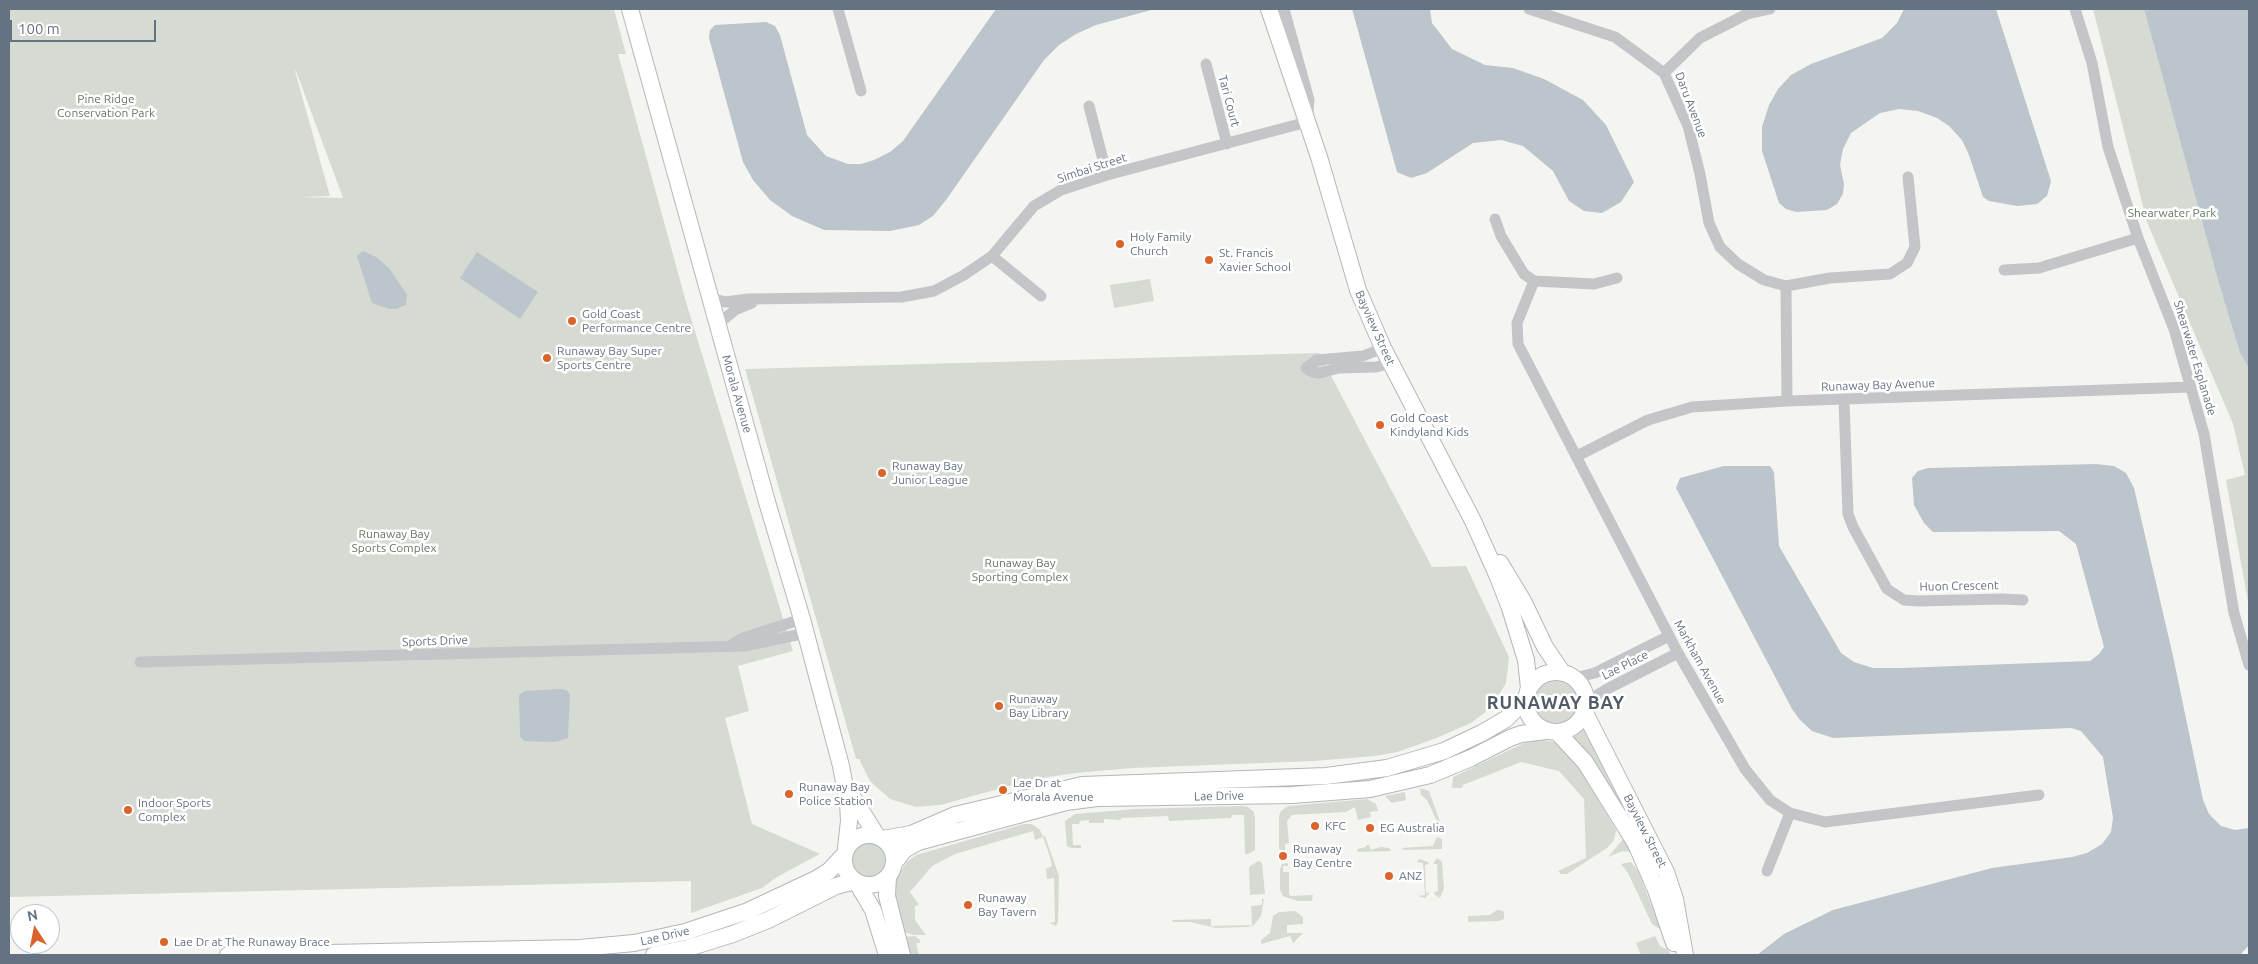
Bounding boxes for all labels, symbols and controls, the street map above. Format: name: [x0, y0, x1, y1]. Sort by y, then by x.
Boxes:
scale bar: [12, 10, 159, 42]
text: 100 m: [18, 20, 60, 37]
street label: Daru Avenue: [1672, 70, 1710, 140]
street label: Tari Court: [1215, 74, 1243, 128]
park label: Pine Ridge Conservation Park: [57, 92, 155, 120]
street label: Simbai Street: [1056, 150, 1128, 186]
park label: Shearwater Park: [2128, 206, 2216, 220]
place label: Holy Family Church: [1130, 230, 1191, 258]
marker: Holy Family Church: [1114, 238, 1126, 250]
place label: St. Francis Xavier School: [1219, 246, 1291, 274]
marker: St. Francis Xavier School: [1203, 254, 1215, 266]
street label: Bayview Street: [1352, 288, 1398, 368]
street label: Shearwater Esplanade: [2171, 299, 2219, 417]
place label: Gold Coast Performance Centre: [582, 307, 691, 335]
marker: Gold Coast Performance Centre: [566, 315, 578, 327]
place label: Runaway Bay Super Sports Centre: [557, 344, 662, 372]
marker: Runaway Bay Super Sports Centre: [541, 352, 553, 364]
street label: Morala Avenue: [719, 353, 755, 435]
street label: Runaway Bay Avenue: [1821, 376, 1935, 394]
place label: Gold Coast Kindyland Kids: [1390, 411, 1469, 439]
marker: Gold Coast Kindyland Kids: [1374, 419, 1386, 431]
place label: Runaway Bay Junior League: [892, 459, 968, 487]
marker: Runaway Bay Junior League: [876, 467, 888, 479]
park label: Runaway Bay Sports Complex: [351, 527, 437, 555]
park label: Runaway Bay Sporting Complex: [972, 556, 1068, 584]
street label: Huon Crescent: [1919, 578, 1999, 594]
street label: Markham Avenue: [1671, 618, 1729, 706]
street label: Sports Drive: [402, 633, 468, 649]
street label: Lae Place: [1599, 647, 1651, 683]
place label: Runaway Bay Library: [1009, 692, 1069, 720]
district label: RUNAWAY BAY: [1485, 692, 1627, 714]
marker: Runaway Bay Library: [993, 700, 1005, 712]
place label: Lae Dr at Morala Avenue: [1013, 776, 1094, 804]
place label: Runaway Bay Police Station: [799, 780, 873, 808]
marker: Lae Dr at Morala Avenue: [997, 784, 1009, 796]
marker: Runaway Bay Police Station: [783, 788, 795, 800]
street label: Lae Drive: [1194, 788, 1244, 804]
street label: Bayview Street: [1620, 792, 1670, 870]
place label: Indoor Sports Complex: [138, 796, 211, 824]
marker: Indoor Sports Complex: [122, 804, 134, 816]
place label: KFC: [1325, 819, 1346, 833]
marker: KFC: [1309, 820, 1321, 832]
place label: EG Australia: [1380, 821, 1445, 835]
marker: EG Australia: [1364, 822, 1376, 834]
place label: Runaway Bay Centre: [1293, 842, 1352, 870]
marker: Runaway Bay Centre: [1277, 850, 1289, 862]
place label: ANZ: [1399, 869, 1422, 883]
marker: ANZ: [1383, 870, 1395, 882]
place label: Runaway Bay Tavern: [978, 891, 1037, 919]
marker: Runaway Bay Tavern: [962, 899, 974, 911]
north arrow: [10, 904, 60, 954]
text: N: [26, 906, 39, 924]
street label: Lae Drive: [639, 923, 691, 949]
place label: Lae Dr at The Runaway Brace: [174, 935, 330, 949]
marker: Lae Dr at The Runaway Brace: [158, 936, 170, 948]

